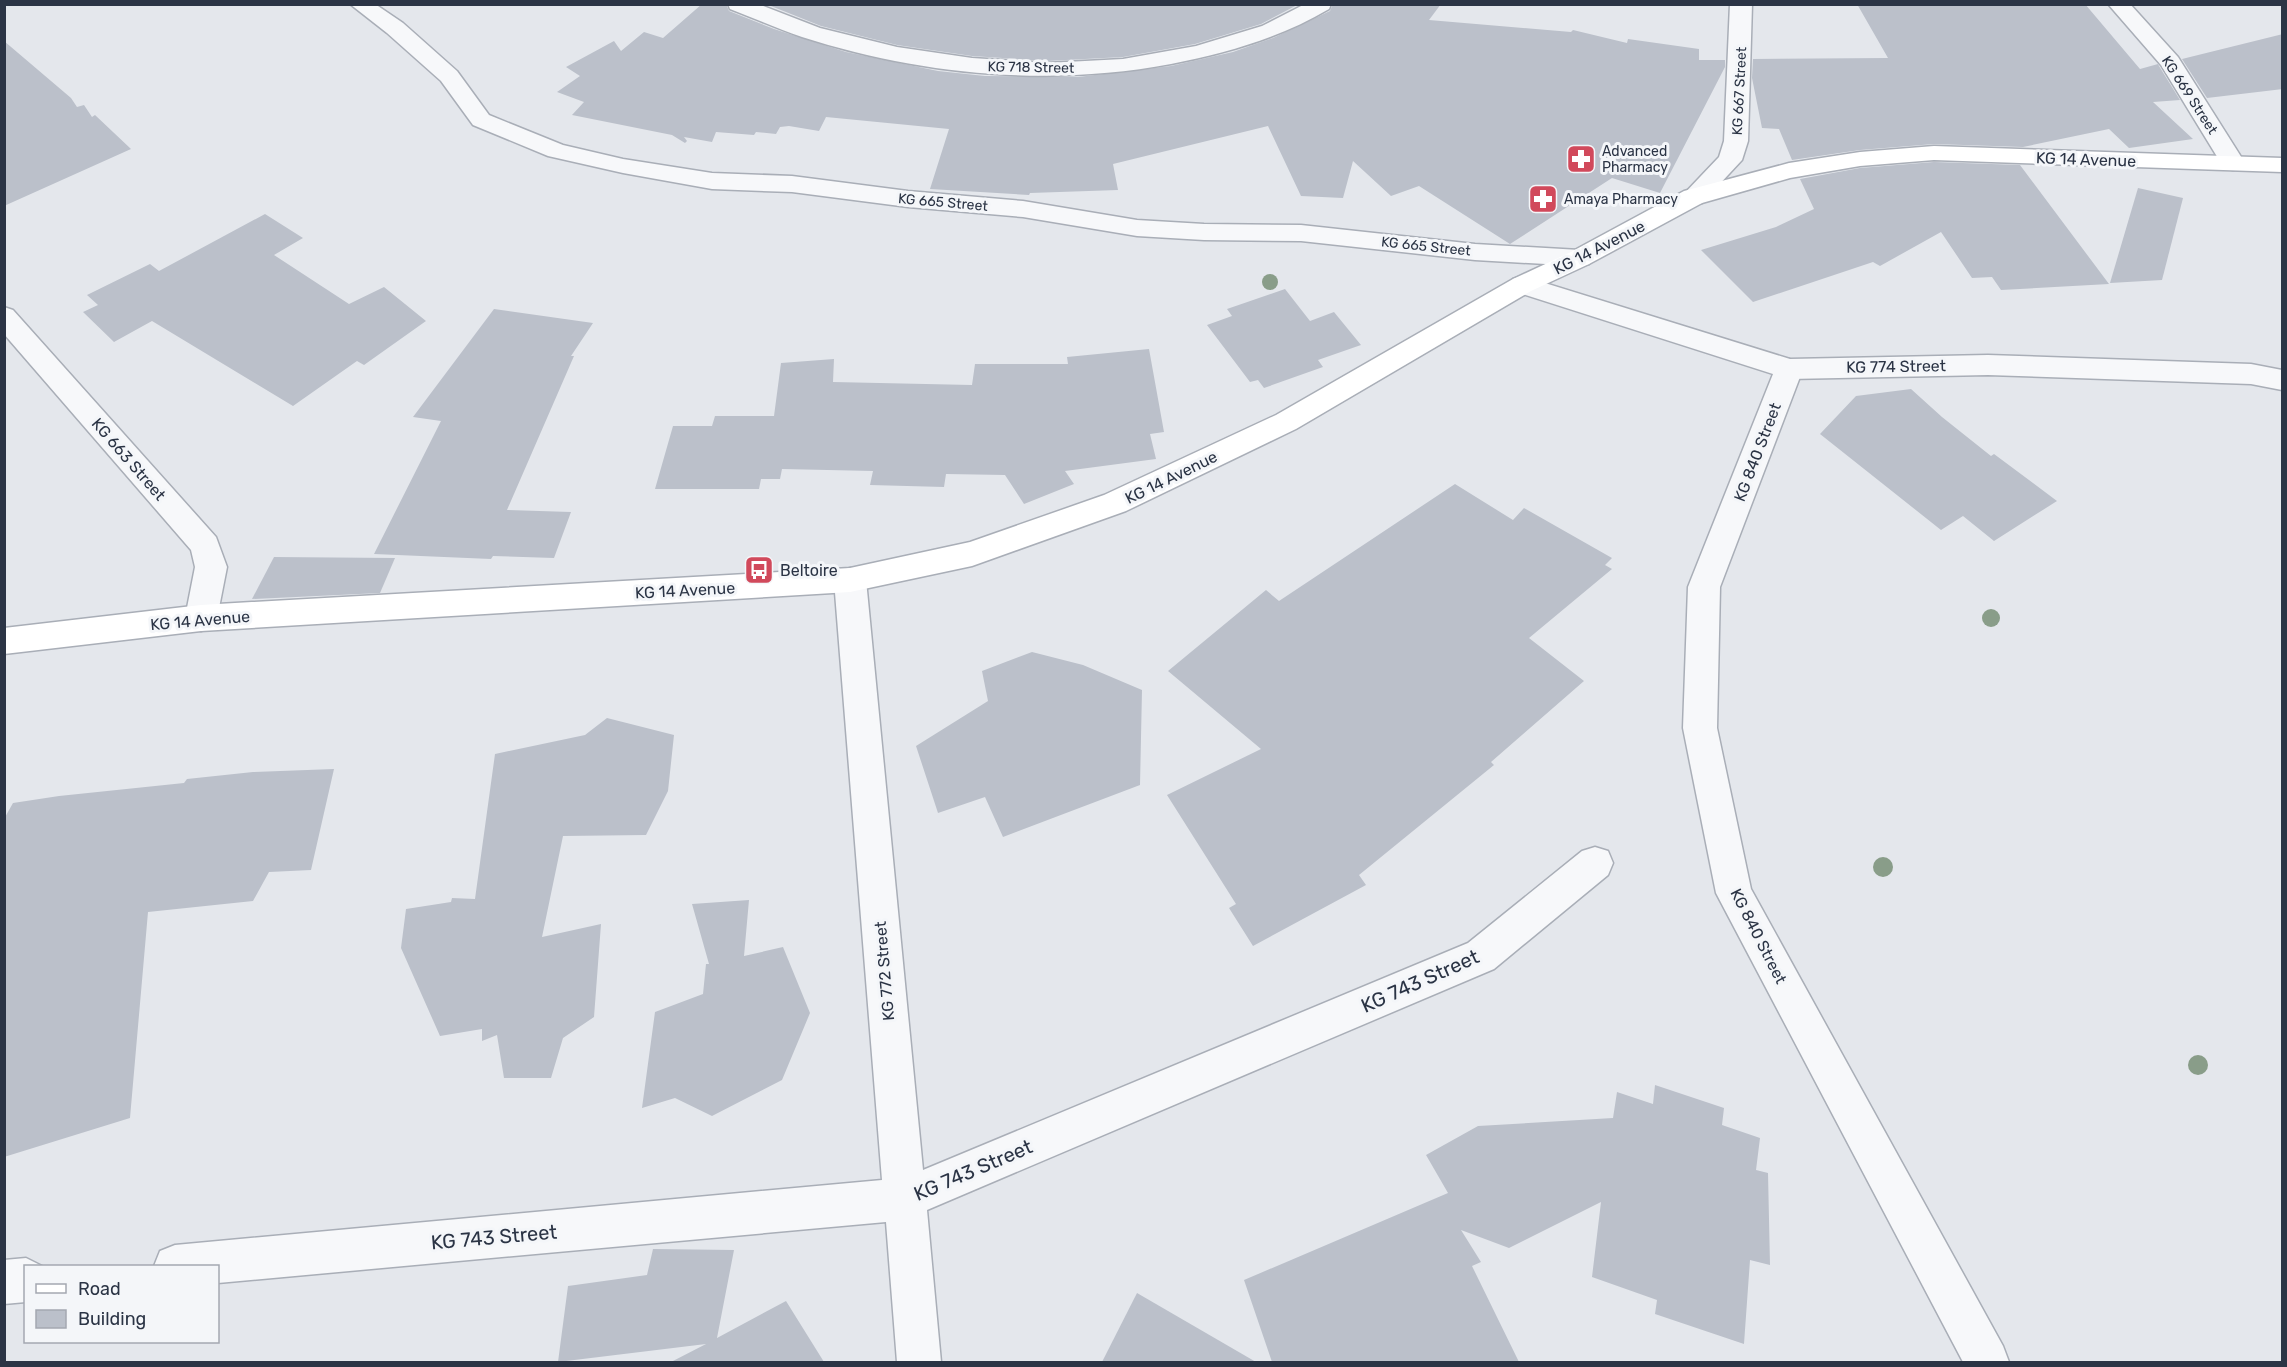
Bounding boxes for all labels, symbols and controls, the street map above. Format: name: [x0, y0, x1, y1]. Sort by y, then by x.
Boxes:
street label: KG 667 Street: [1729, 46, 1750, 136]
street label: KG 669 Street: [2158, 53, 2221, 138]
street label: KG 718 Street: [987, 58, 1075, 77]
pharmacy icon: Advanced Pharmacy: [1565, 143, 1597, 175]
place label: Advanced Pharmacy: [1602, 143, 1668, 176]
street label: KG 14 Avenue: [2036, 148, 2136, 171]
pharmacy icon: Amaya Pharmacy: [1527, 183, 1559, 215]
street label: KG 665 Street: [897, 190, 989, 215]
place label: Amaya Pharmacy: [1564, 191, 1678, 208]
street label: KG 14 Avenue: [1550, 216, 1648, 279]
street label: KG 665 Street: [1380, 233, 1472, 260]
street label: KG 774 Street: [1846, 356, 1946, 377]
street label: KG 840 Street: [1730, 400, 1785, 504]
street label: KG 663 Street: [88, 414, 170, 504]
street label: KG 14 Avenue: [1122, 447, 1220, 508]
bus stop icon: Beltoire: [743, 554, 775, 586]
place label: Beltoire: [780, 561, 838, 580]
street label: KG 14 Avenue: [635, 578, 736, 603]
street label: KG 14 Avenue: [149, 607, 251, 634]
street label: KG 840 Street: [1726, 885, 1791, 987]
street label: KG 772 Street: [871, 920, 898, 1022]
street label: KG 743 Street: [1357, 944, 1483, 1018]
street label: KG 743 Street: [910, 1134, 1036, 1206]
street label: KG 743 Street: [430, 1220, 558, 1254]
legend: [24, 1265, 219, 1343]
text: Road: [78, 1278, 121, 1300]
text: Building: [78, 1308, 146, 1330]

